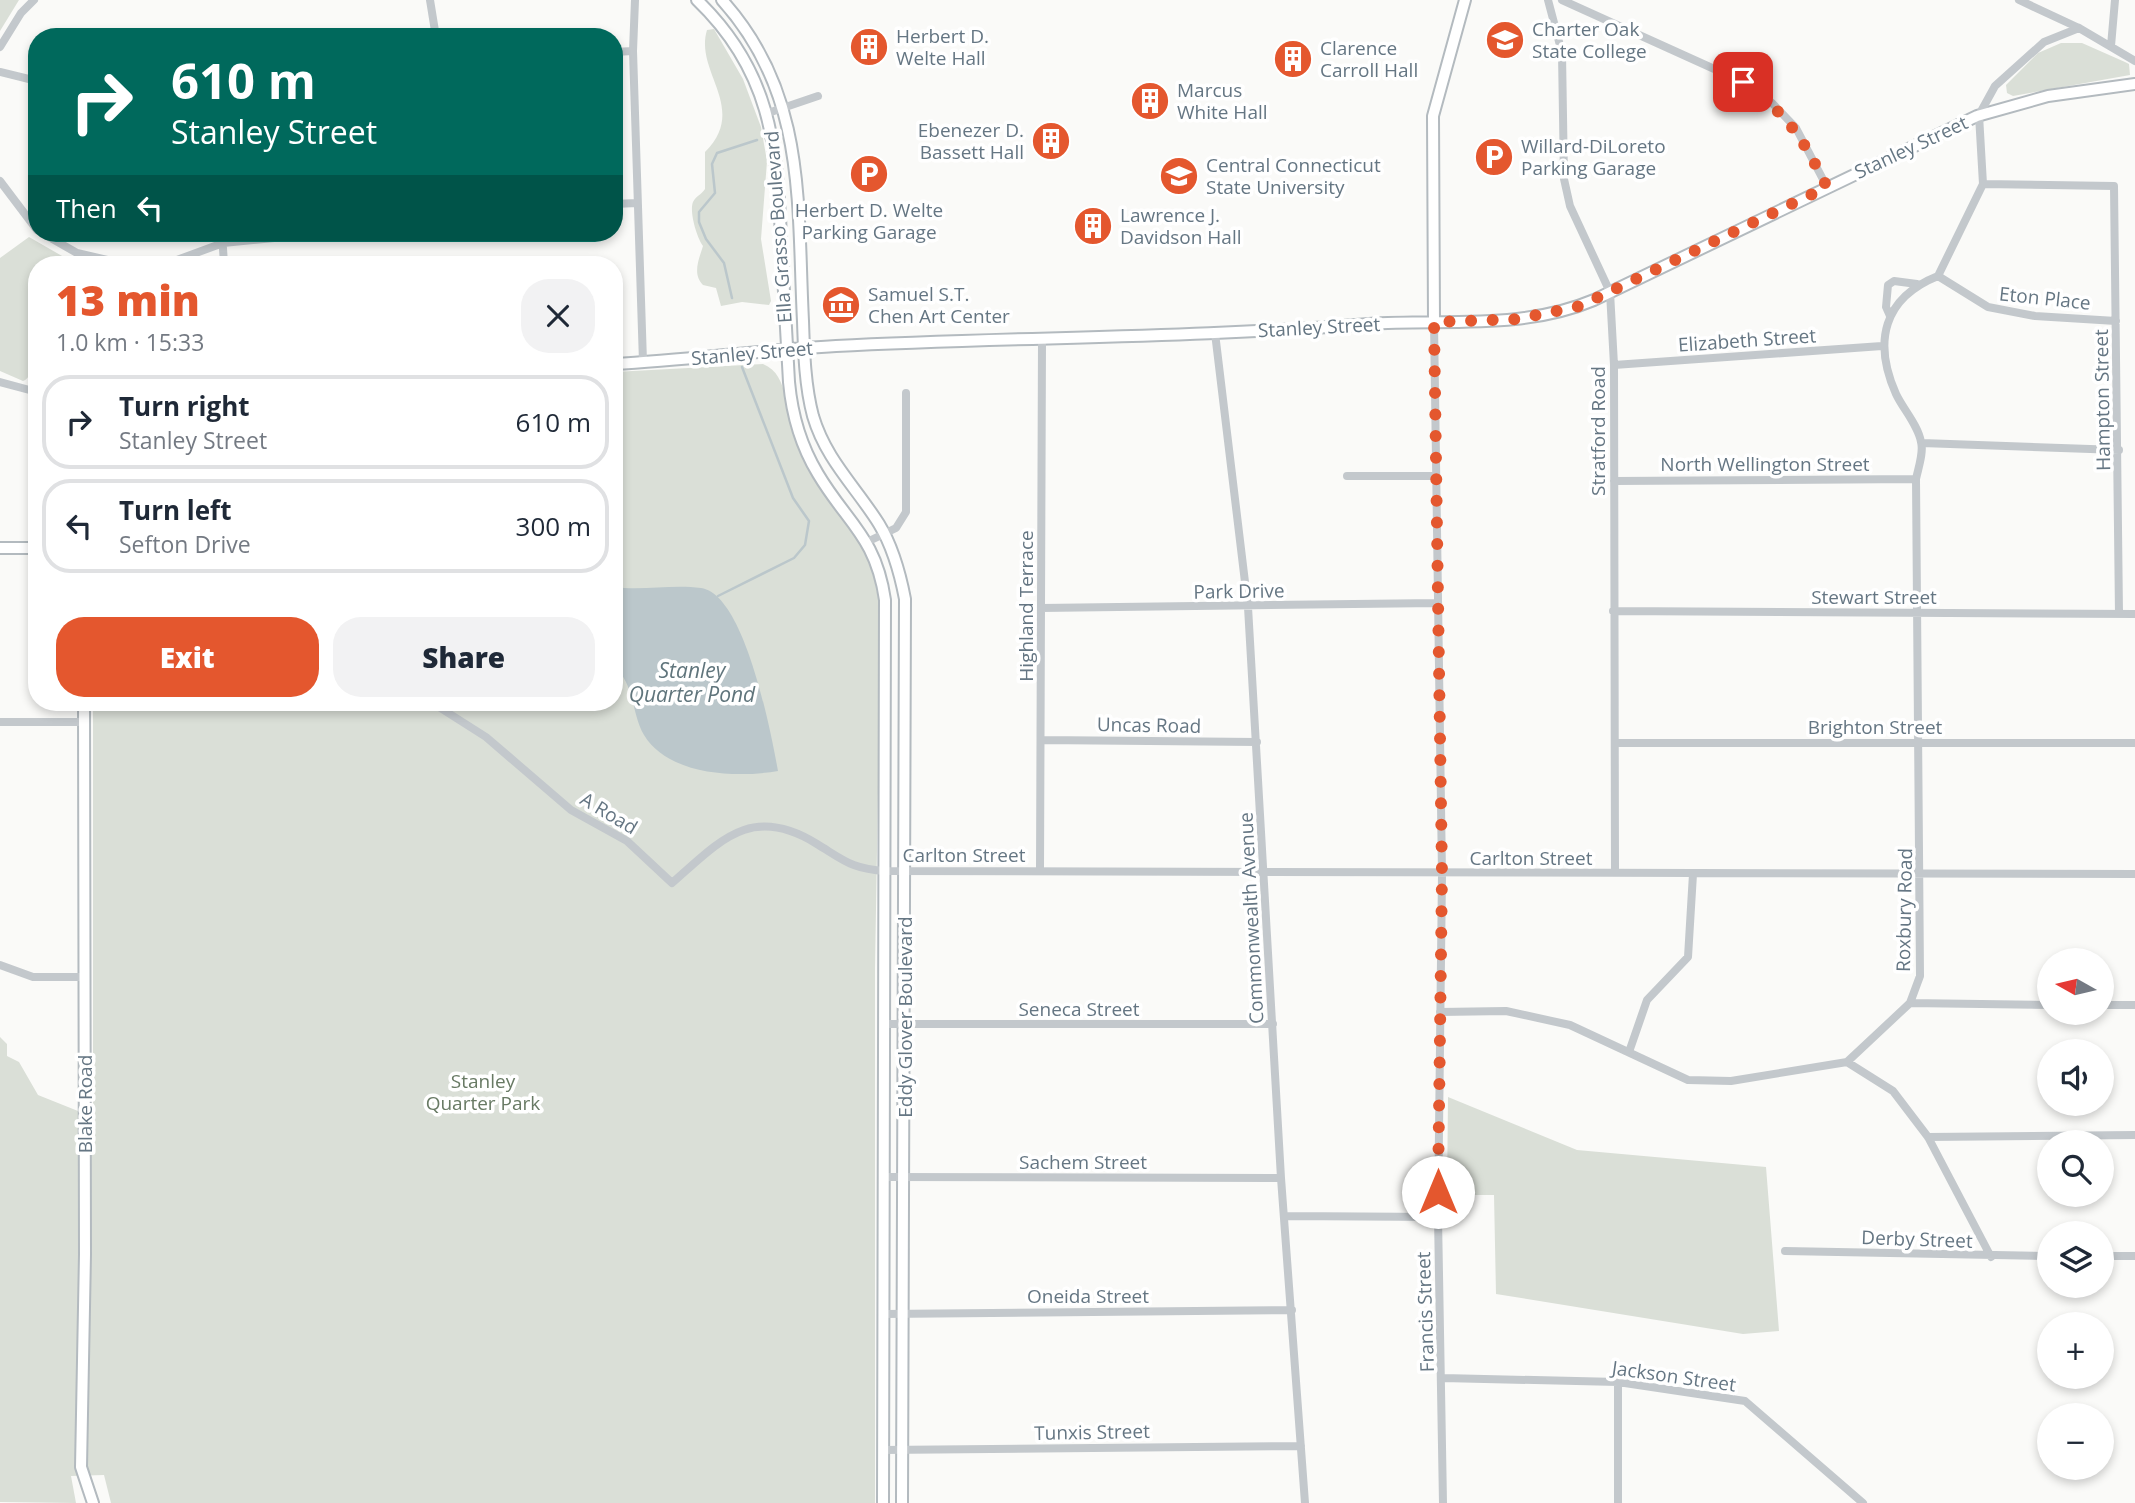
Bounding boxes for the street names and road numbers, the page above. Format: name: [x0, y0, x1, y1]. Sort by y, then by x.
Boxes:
street label: Stanley Street: [1850, 109, 1972, 185]
street label: Ella Grasso Boulevard: [758, 130, 798, 324]
street label: Eton Place: [1998, 280, 2092, 316]
street label: Stanley Street: [1257, 311, 1381, 343]
street label: Elizabeth Street: [1677, 322, 1817, 358]
street label: Hampton Street: [2088, 329, 2116, 471]
street label: Stanley Street: [690, 335, 814, 371]
street label: Stratford Road: [1585, 366, 1611, 496]
street label: North Wellington Street: [1660, 451, 1870, 477]
street label: Highland Terrace: [1013, 530, 1039, 682]
street label: Park Drive: [1193, 577, 1285, 605]
street label: Stewart Street: [1811, 584, 1937, 610]
street label: Uncas Road: [1097, 711, 1201, 739]
street label: Brighton Street: [1808, 714, 1943, 740]
street label: A Road: [576, 786, 642, 840]
street label: Commonwealth Avenue: [1232, 812, 1270, 1024]
street label: Carlton Street: [903, 842, 1026, 868]
street label: Carlton Street: [1470, 845, 1593, 871]
street label: Roxbury Road: [1890, 848, 1918, 972]
street label: Eddy Glover Boulevard: [892, 916, 918, 1118]
street label: Seneca Street: [1018, 996, 1140, 1022]
street label: Blake Road: [72, 1055, 98, 1153]
street label: Sachem Street: [1019, 1149, 1147, 1175]
street label: Derby Street: [1861, 1224, 1973, 1254]
street label: Francis Street: [1410, 1251, 1440, 1373]
street label: Oneida Street: [1027, 1283, 1149, 1309]
street label: Jackson Street: [1608, 1354, 1738, 1398]
street label: Tunxis Street: [1034, 1418, 1150, 1446]

